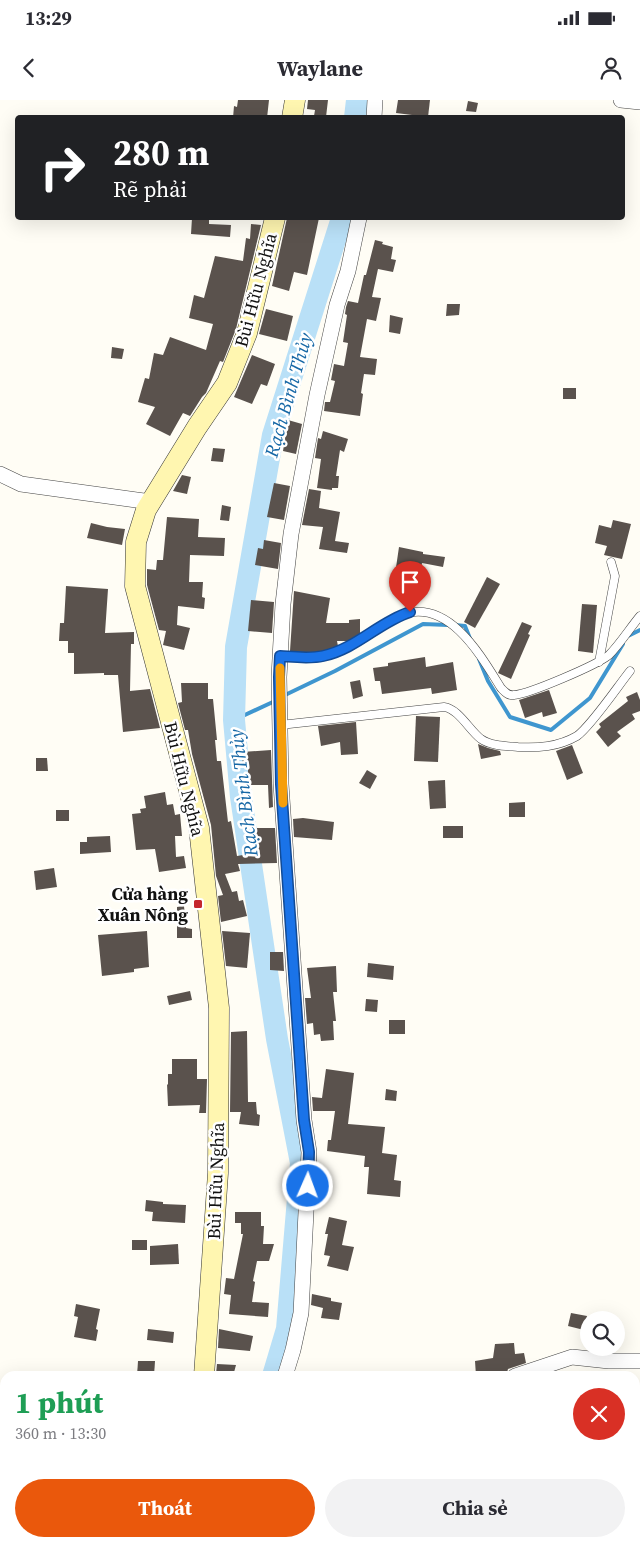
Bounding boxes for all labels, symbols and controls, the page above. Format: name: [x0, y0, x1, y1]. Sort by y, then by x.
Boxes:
text: 13:29: [25, 5, 72, 31]
text: Waylane: [277, 53, 363, 83]
icon: back: [15, 54, 43, 82]
icon: person: [597, 54, 625, 82]
text: 280 m: [113, 129, 209, 177]
icon: right: [30, 135, 95, 200]
text: Rẽ phải: [113, 174, 187, 204]
street label: Bùi Hữu Nghĩa: [228, 229, 283, 350]
water label: Rạch Bình Thủy: [258, 329, 318, 461]
pin: [389, 561, 431, 612]
icon: arrive: [396, 568, 424, 596]
street label: Bùi Hữu Nghĩa: [158, 719, 211, 840]
water label: Rạch Bình Thủy: [222, 727, 264, 859]
place label: Cửa hàng Xuân Nông: [98, 881, 188, 927]
marker: Cửa hàng Xuân Nông: [192, 898, 204, 910]
street label: Bùi Hữu Nghĩa: [201, 1121, 230, 1240]
position arrow: [281, 1159, 333, 1211]
map controls: [580, 1311, 625, 1356]
button: search: [580, 1311, 625, 1356]
text: 1 phút: [15, 1382, 103, 1423]
button: close: [573, 1388, 625, 1440]
text: 360 m · 13:30: [15, 1422, 106, 1444]
button: Thoát: [15, 1479, 315, 1537]
button: Chia sẻ: [325, 1479, 625, 1537]

